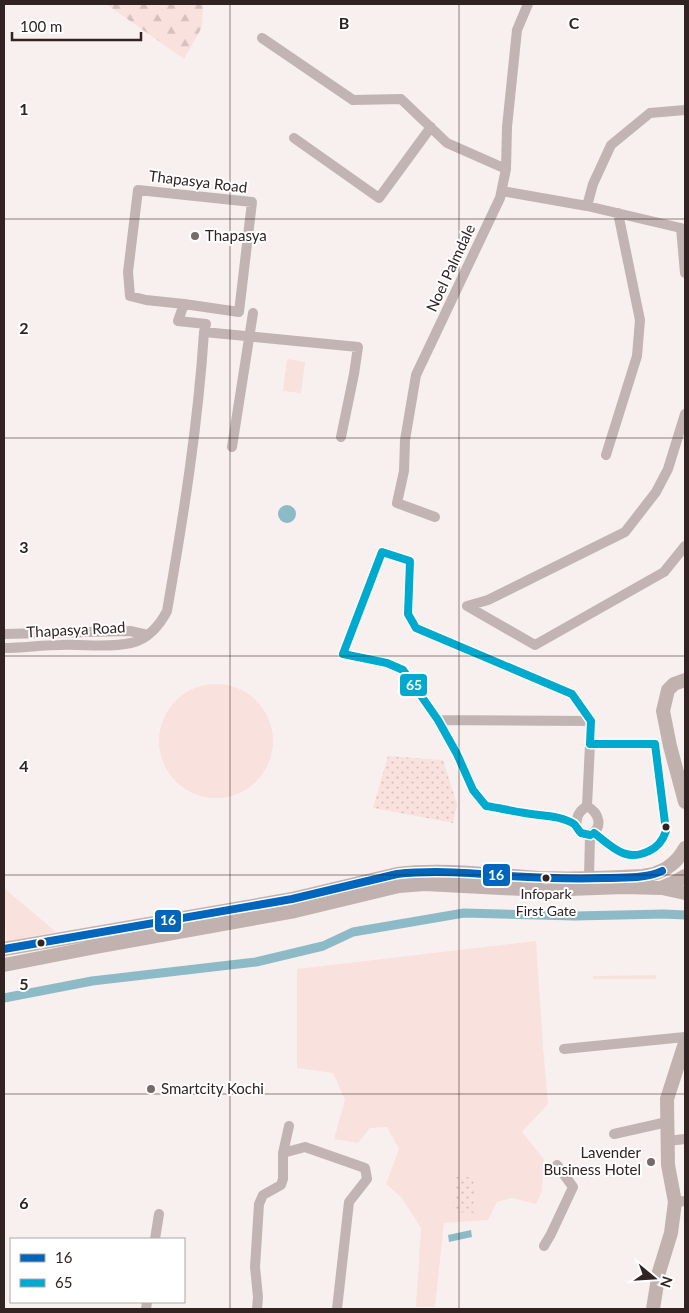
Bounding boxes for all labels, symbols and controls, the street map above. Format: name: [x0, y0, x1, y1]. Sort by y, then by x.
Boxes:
scale bar: [12, 10, 141, 42]
text: B: [339, 13, 349, 32]
text: C: [569, 13, 580, 32]
text: 100 m: [20, 17, 62, 35]
text: 1: [19, 99, 29, 118]
street label: Thapasya Road: [148, 166, 248, 196]
street label: Noel Palmdale: [422, 221, 478, 314]
place label: Thapasya: [205, 226, 267, 244]
marker: Thapasya: [189, 230, 201, 242]
text: 2: [19, 318, 29, 337]
text: 3: [19, 537, 29, 556]
street label: Thapasya Road: [26, 617, 126, 641]
line badge: 65: [399, 673, 428, 697]
text: 65: [406, 676, 422, 693]
text: 4: [19, 756, 29, 775]
unlabelled marker: [661, 822, 671, 832]
line badge: 16: [482, 863, 511, 887]
text: 16: [488, 866, 504, 883]
marker: Infopark First Gate: [541, 873, 551, 883]
place label: Infopark First Gate: [516, 885, 576, 919]
line badge: 16: [154, 909, 182, 933]
text: 16: [160, 911, 176, 928]
unlabelled marker: [36, 938, 46, 948]
text: 5: [19, 974, 29, 993]
place label: Smartcity Kochi: [161, 1079, 264, 1097]
marker: Smartcity Kochi: [145, 1083, 157, 1095]
place label: Lavender Business Hotel: [543, 1143, 642, 1178]
marker: Lavender Business Hotel: [645, 1156, 657, 1168]
text: 6: [19, 1193, 29, 1212]
legend: [10, 1238, 185, 1303]
text: 16: [55, 1248, 73, 1266]
north arrow: [629, 1253, 679, 1303]
text: 65: [55, 1273, 72, 1291]
text: N: [657, 1274, 677, 1290]

